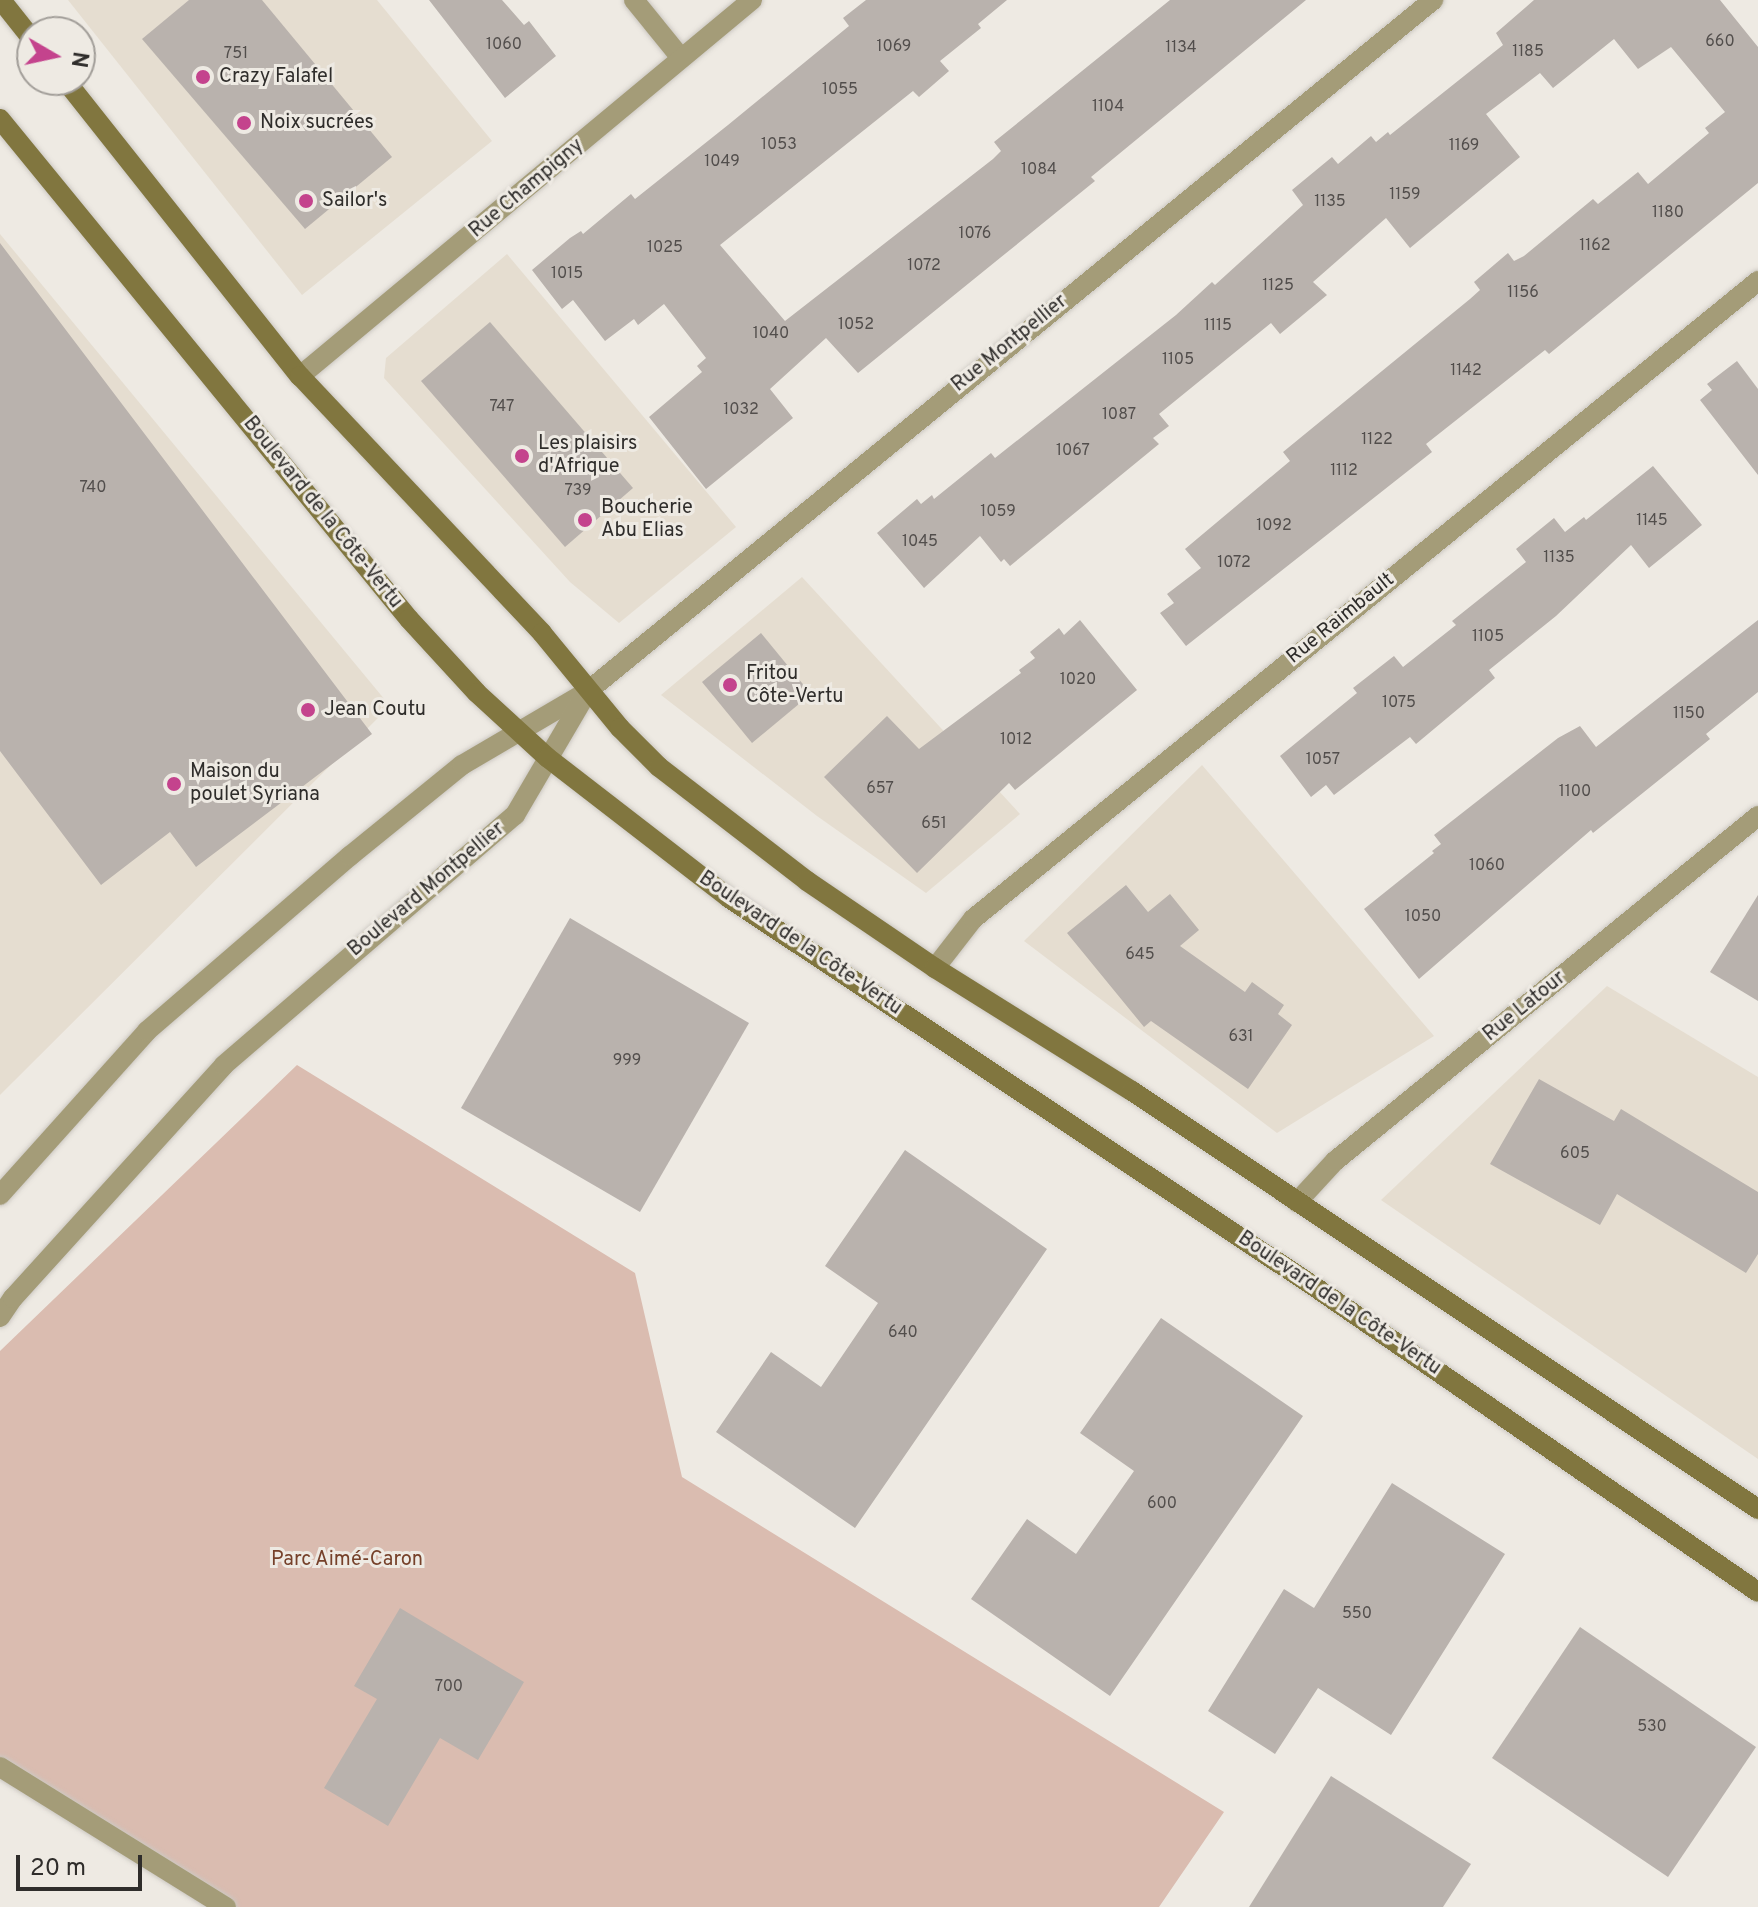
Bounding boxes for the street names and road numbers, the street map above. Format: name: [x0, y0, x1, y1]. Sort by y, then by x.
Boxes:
street label: Rue Champigny: [465, 134, 589, 244]
street label: Rue Montpellier: [948, 290, 1072, 398]
street label: Boulevard de la Côte-Vertu: [237, 412, 407, 614]
street label: Rue Raimbault: [1282, 568, 1400, 670]
street label: Boulevard Montpellier: [344, 818, 510, 962]
street label: Boulevard de la Côte-Vertu: [694, 867, 906, 1021]
street label: Rue Latour: [1479, 967, 1571, 1047]
street label: Boulevard de la Côte-Vertu: [1233, 1227, 1445, 1381]

